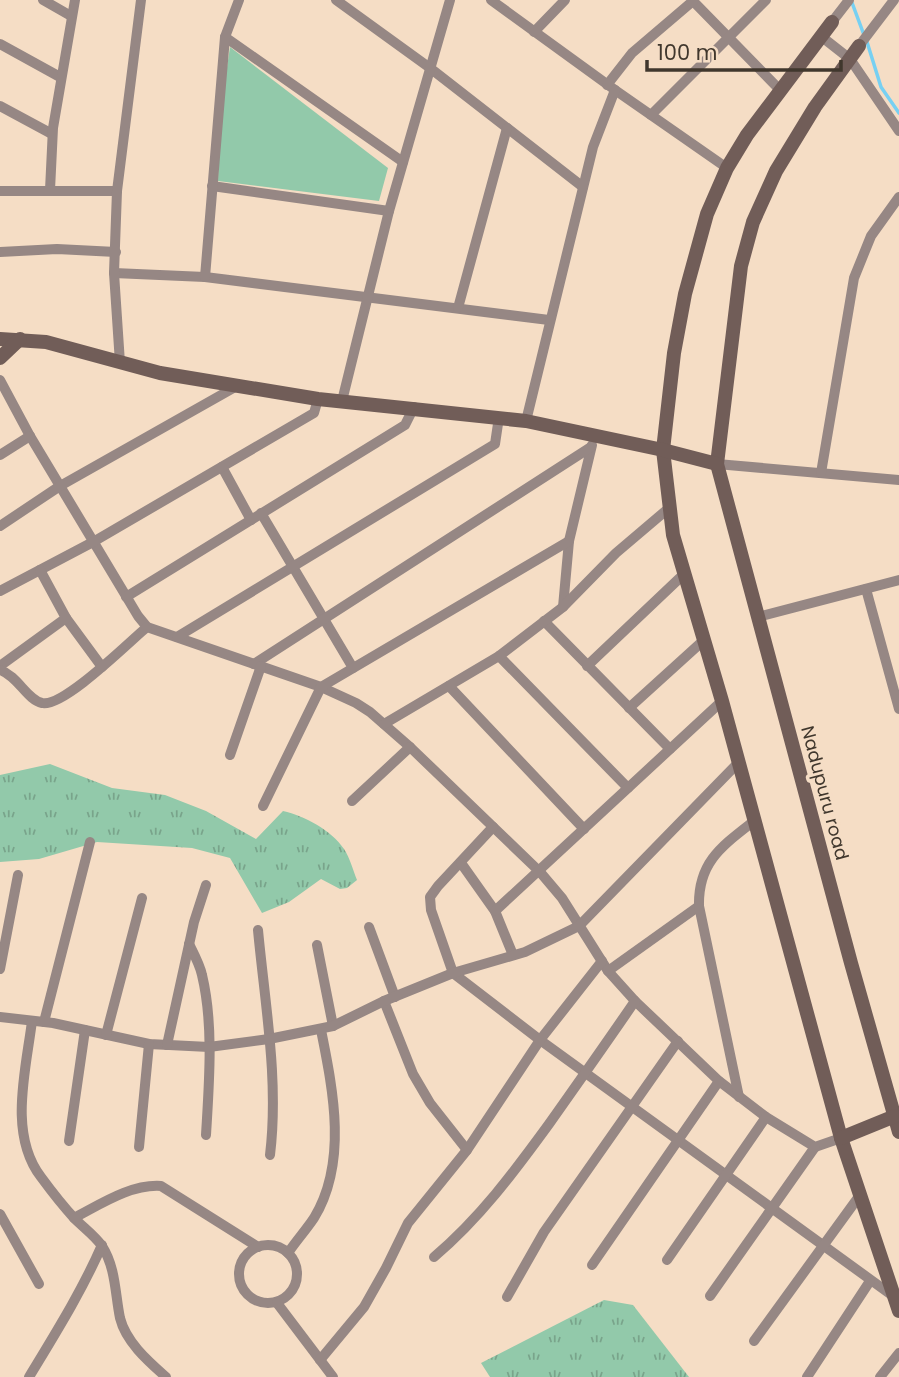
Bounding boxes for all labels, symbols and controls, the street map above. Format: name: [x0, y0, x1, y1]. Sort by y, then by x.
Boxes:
scale bar: [647, 28, 841, 72]
text: 100 m: [657, 38, 717, 67]
street label: Nadupuru road: [795, 723, 855, 863]

